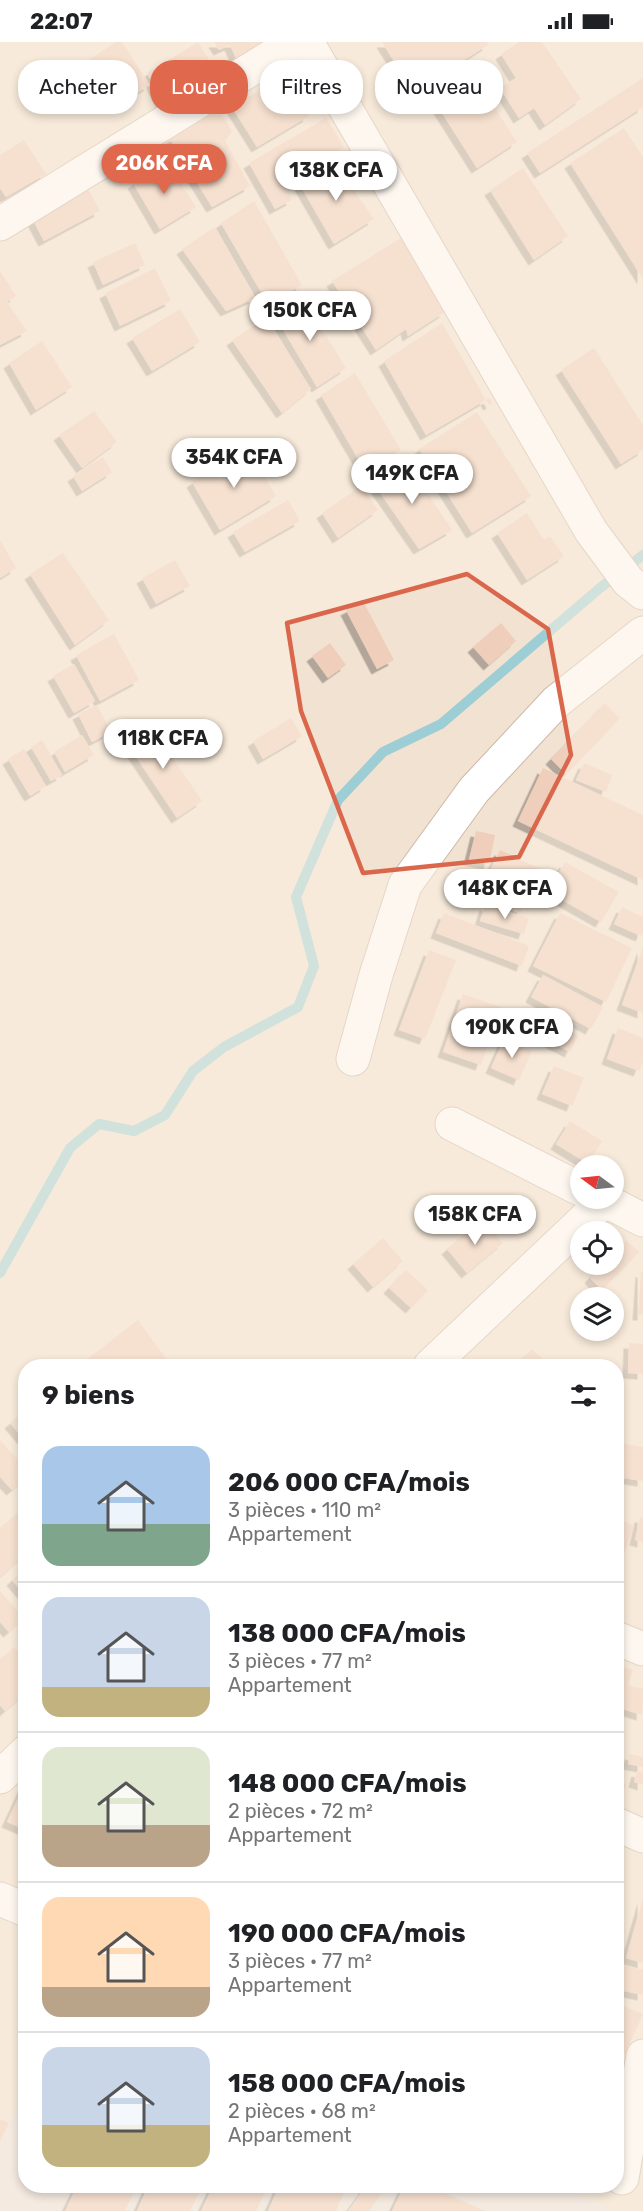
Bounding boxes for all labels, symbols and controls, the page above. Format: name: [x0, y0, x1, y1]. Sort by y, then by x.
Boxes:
text: 22:07: [30, 8, 93, 35]
chip: Acheter: [18, 60, 138, 114]
chip: Louer: [150, 60, 248, 114]
chip: Filtres: [260, 60, 363, 114]
chip: Nouveau: [375, 60, 503, 114]
pin: 206K CFA: [102, 144, 226, 195]
text: 206K CFA: [116, 151, 212, 175]
pin: 138K CFA: [274, 151, 398, 202]
text: 138K CFA: [289, 158, 383, 182]
pin: 150K CFA: [248, 291, 372, 342]
text: 150K CFA: [263, 298, 357, 322]
pin: 354K CFA: [172, 438, 296, 489]
text: 354K CFA: [185, 445, 283, 469]
pin: 149K CFA: [350, 454, 474, 505]
text: 149K CFA: [365, 461, 459, 485]
pin: 118K CFA: [101, 719, 225, 770]
text: 118K CFA: [118, 726, 208, 750]
pin: 148K CFA: [443, 869, 567, 920]
text: 148K CFA: [458, 876, 552, 900]
pin: 190K CFA: [450, 1008, 574, 1059]
text: 190K CFA: [465, 1015, 559, 1039]
north arrow: [570, 1155, 624, 1209]
map controls: [570, 1155, 624, 1341]
pin: 158K CFA: [413, 1195, 537, 1246]
text: 158K CFA: [428, 1202, 522, 1226]
button: locate: [570, 1221, 624, 1275]
button: layers: [570, 1287, 624, 1341]
icon: filters: [567, 1379, 600, 1412]
text: 9 biens: [42, 1380, 135, 1411]
text: 206 000 CFA/mois: [228, 1467, 470, 1498]
icon: home: [90, 1470, 162, 1542]
text: 3 pièces · 110 m²: [228, 1498, 381, 1522]
text: Appartement: [228, 1522, 352, 1546]
text: 138 000 CFA/mois: [228, 1618, 466, 1649]
icon: home: [90, 1621, 162, 1693]
text: 3 pièces · 77 m²: [228, 1649, 372, 1673]
text: Appartement: [228, 1673, 352, 1697]
text: 148 000 CFA/mois: [228, 1768, 467, 1799]
icon: home: [90, 1771, 162, 1843]
text: 2 pièces · 72 m²: [228, 1799, 373, 1823]
text: Appartement: [228, 1823, 352, 1847]
text: 190 000 CFA/mois: [228, 1918, 466, 1949]
icon: home: [90, 1921, 162, 1993]
text: 3 pièces · 77 m²: [228, 1949, 372, 1973]
text: Appartement: [228, 1973, 352, 1997]
text: 158 000 CFA/mois: [228, 2068, 466, 2099]
icon: home: [90, 2071, 162, 2143]
text: 2 pièces · 68 m²: [228, 2099, 376, 2123]
text: Appartement: [228, 2123, 352, 2147]

